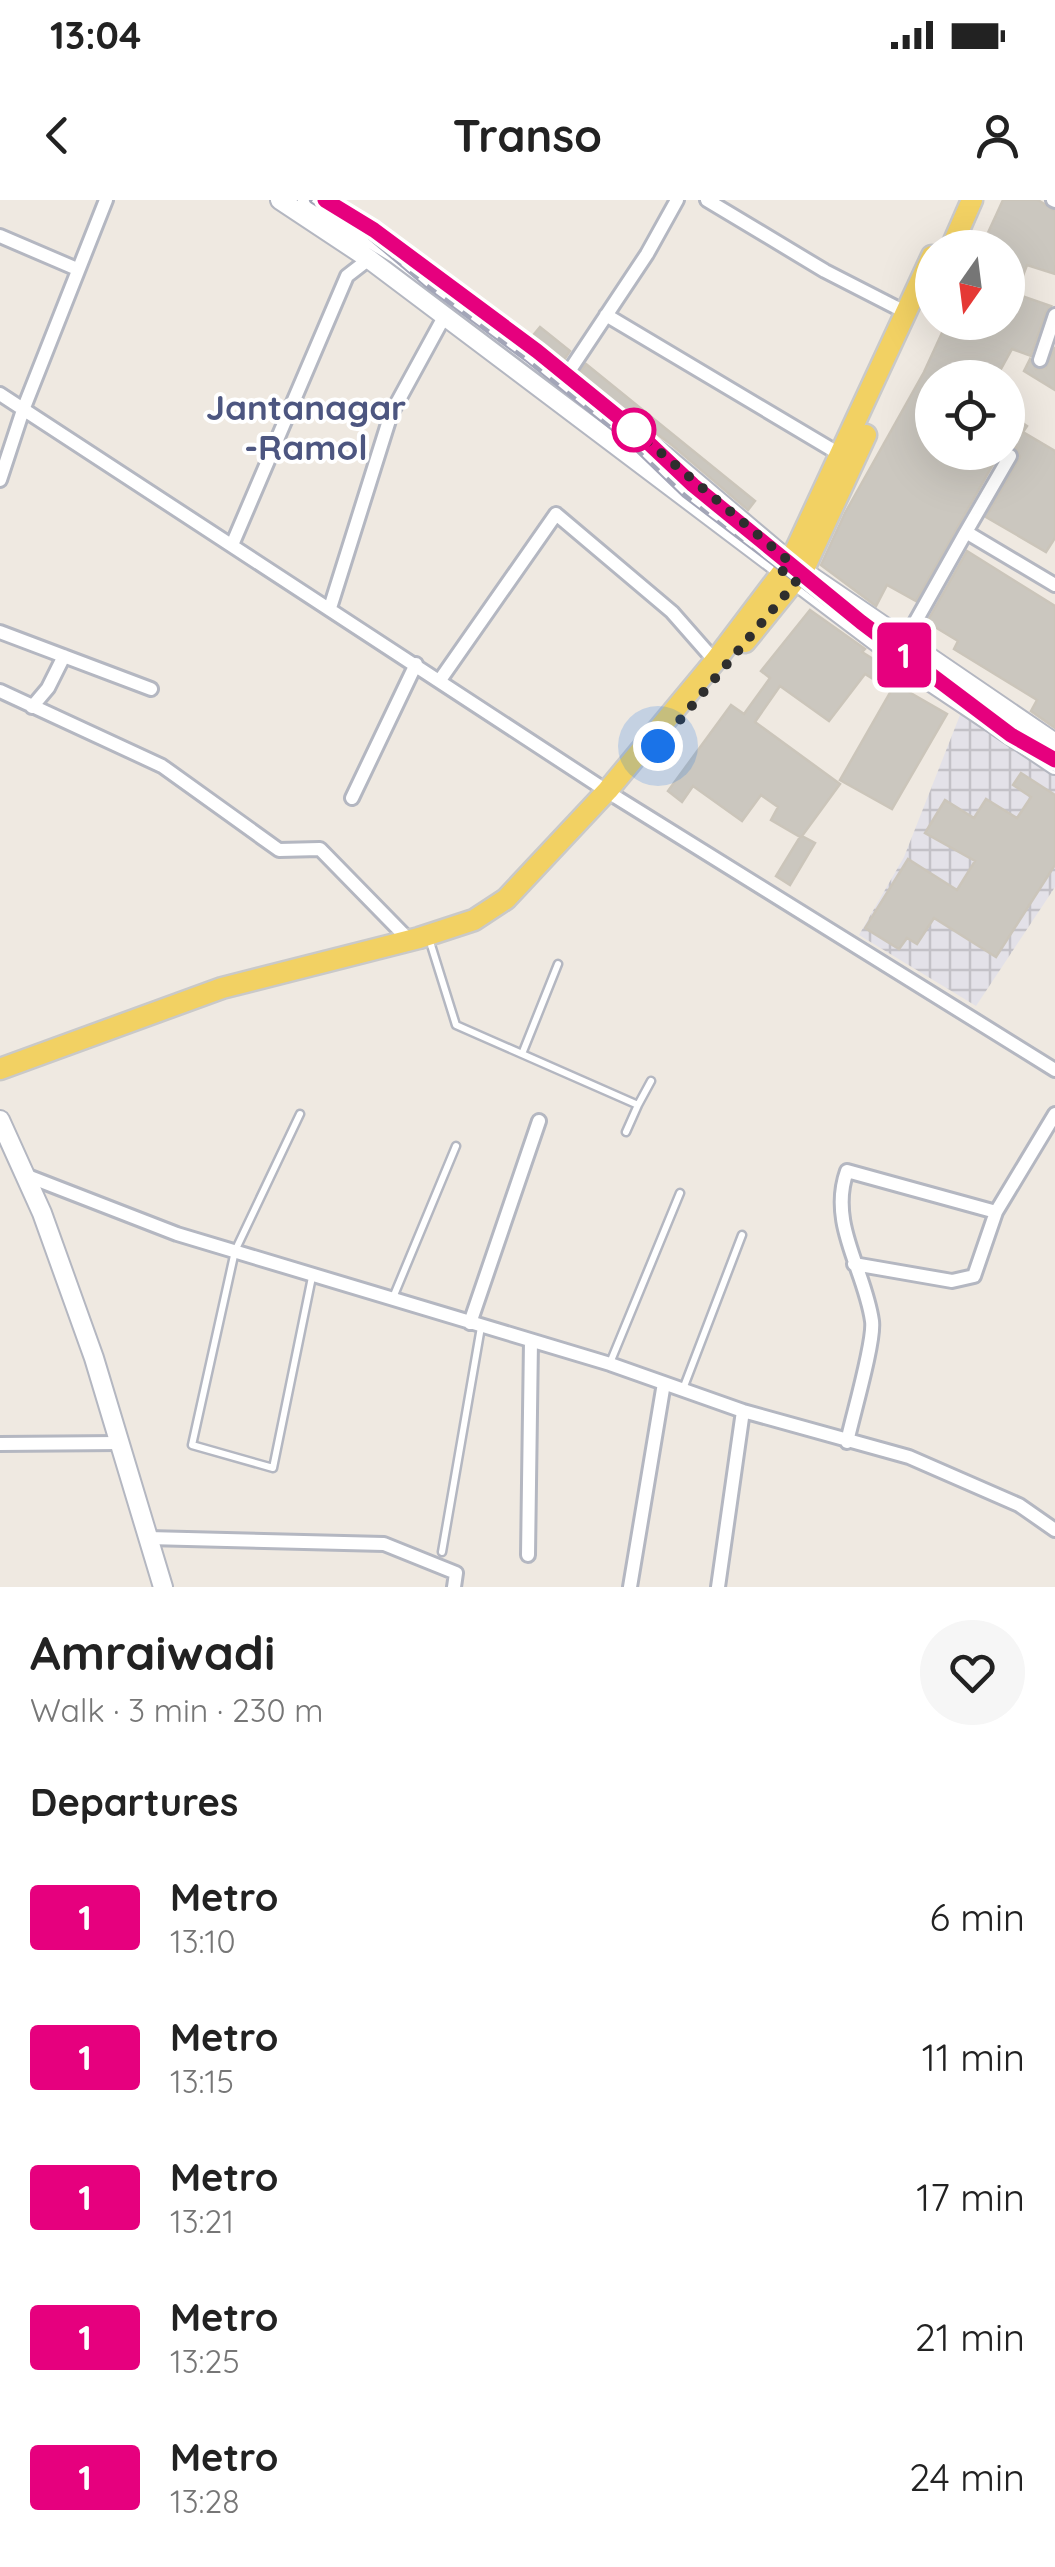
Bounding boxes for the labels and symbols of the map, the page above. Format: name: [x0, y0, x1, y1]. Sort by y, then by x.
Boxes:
north arrow: [915, 230, 1025, 340]
district label: Jantanagar -Ramol: [206, 385, 406, 469]
unlabelled marker: [613, 409, 655, 451]
line badge: 1: [872, 622, 936, 688]
your location: [633, 721, 683, 771]

